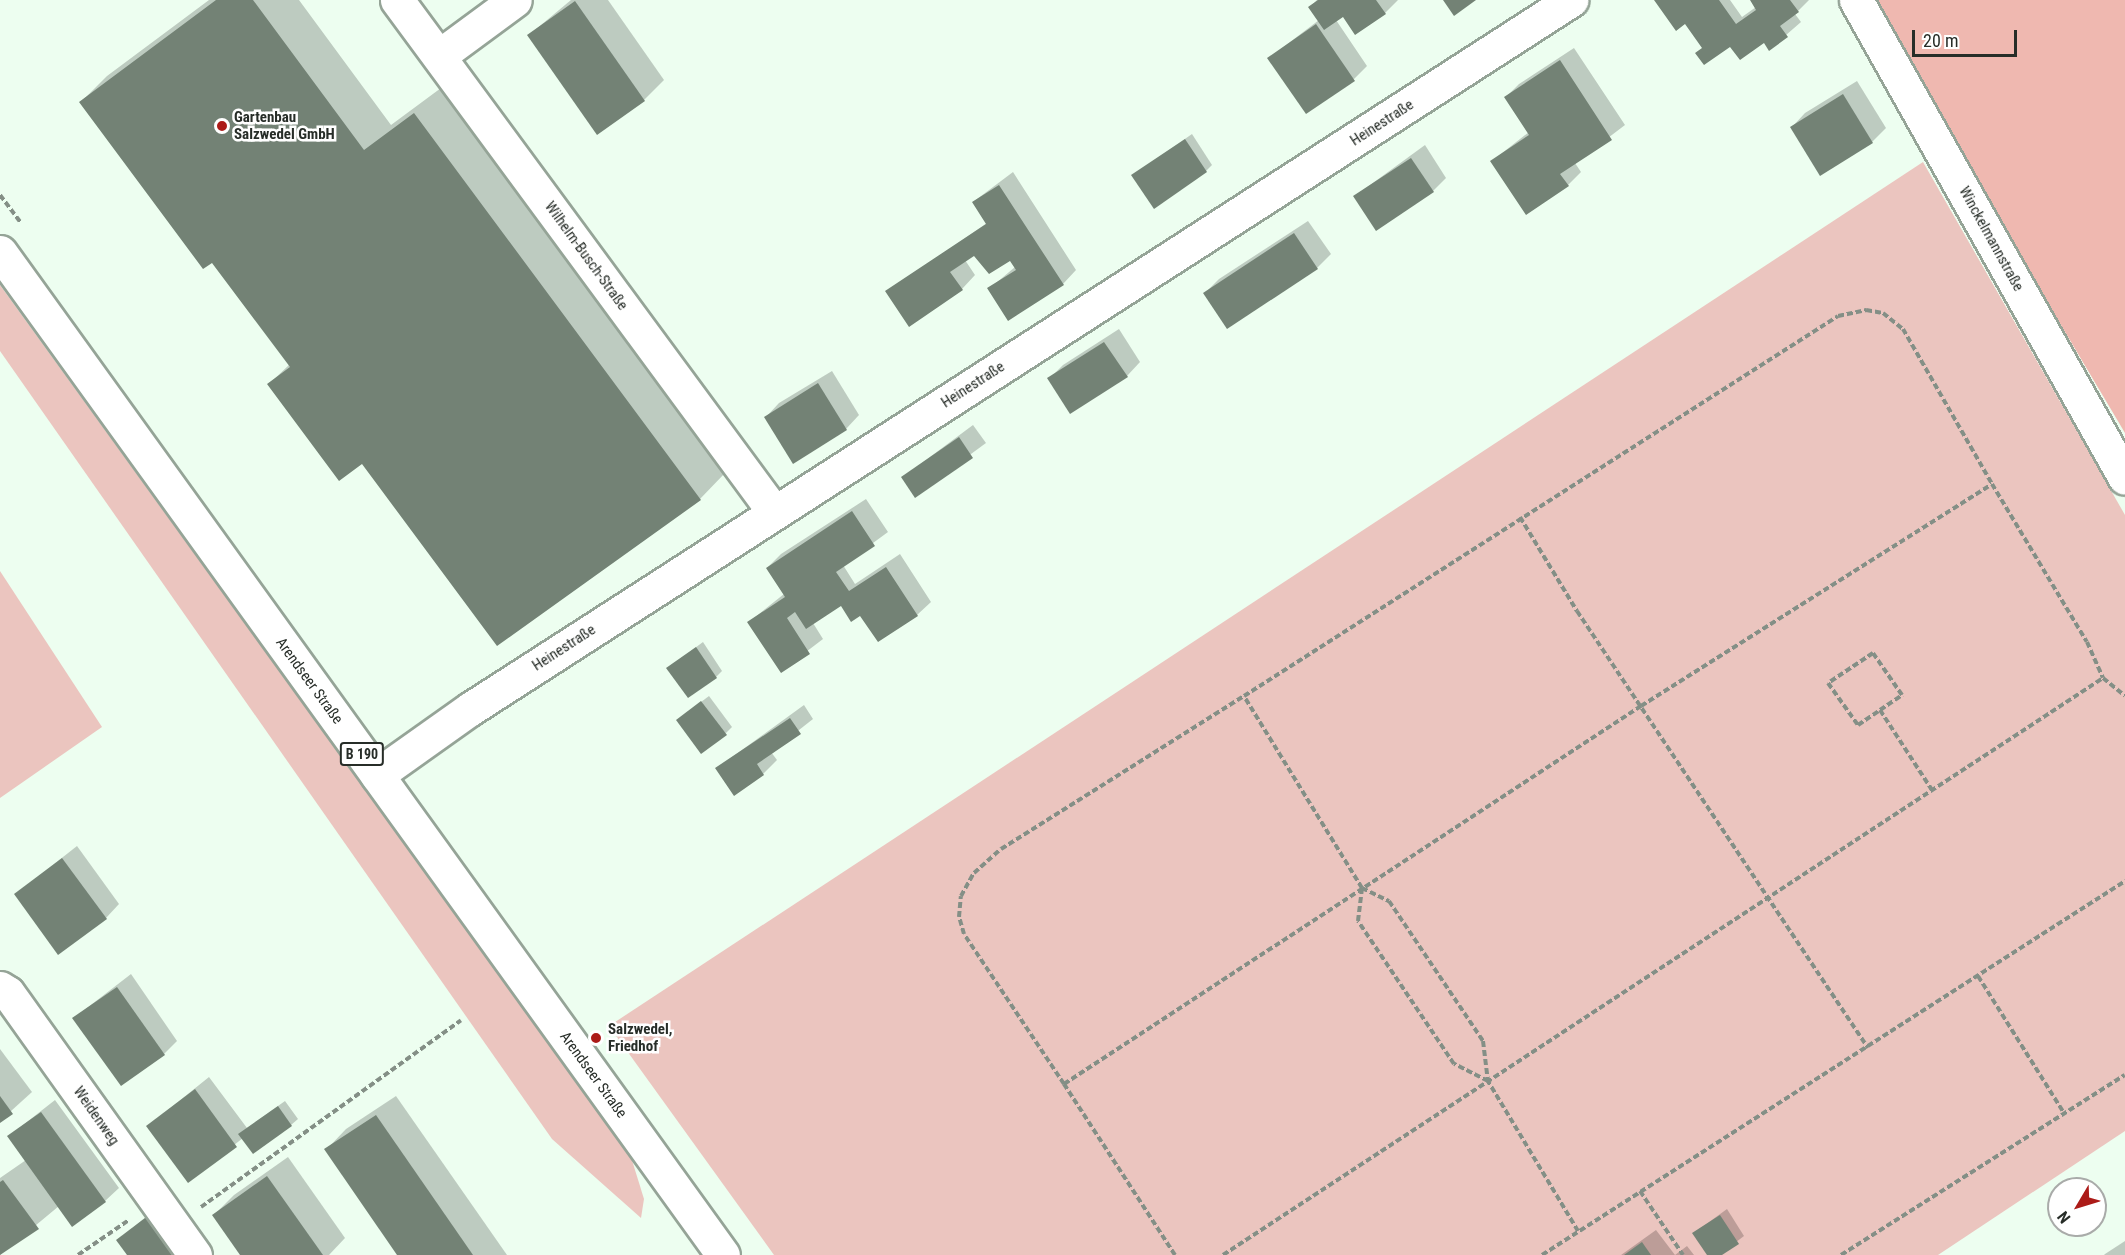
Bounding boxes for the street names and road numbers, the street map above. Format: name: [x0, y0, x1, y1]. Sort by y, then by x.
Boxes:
street label: Heinestraße: [1347, 96, 1417, 150]
street label: Winckelmannstraße: [1955, 184, 2027, 294]
street label: Wilhelm-Busch-Straße: [541, 198, 631, 314]
street label: Heinestraße: [938, 358, 1008, 412]
street label: Heinestraße: [529, 621, 599, 675]
street label: Arendseer Straße: [272, 634, 346, 728]
road number: B 190: [340, 743, 385, 765]
street label: Arendseer Straße: [556, 1028, 630, 1122]
street label: Weidenweg: [69, 1083, 123, 1149]

